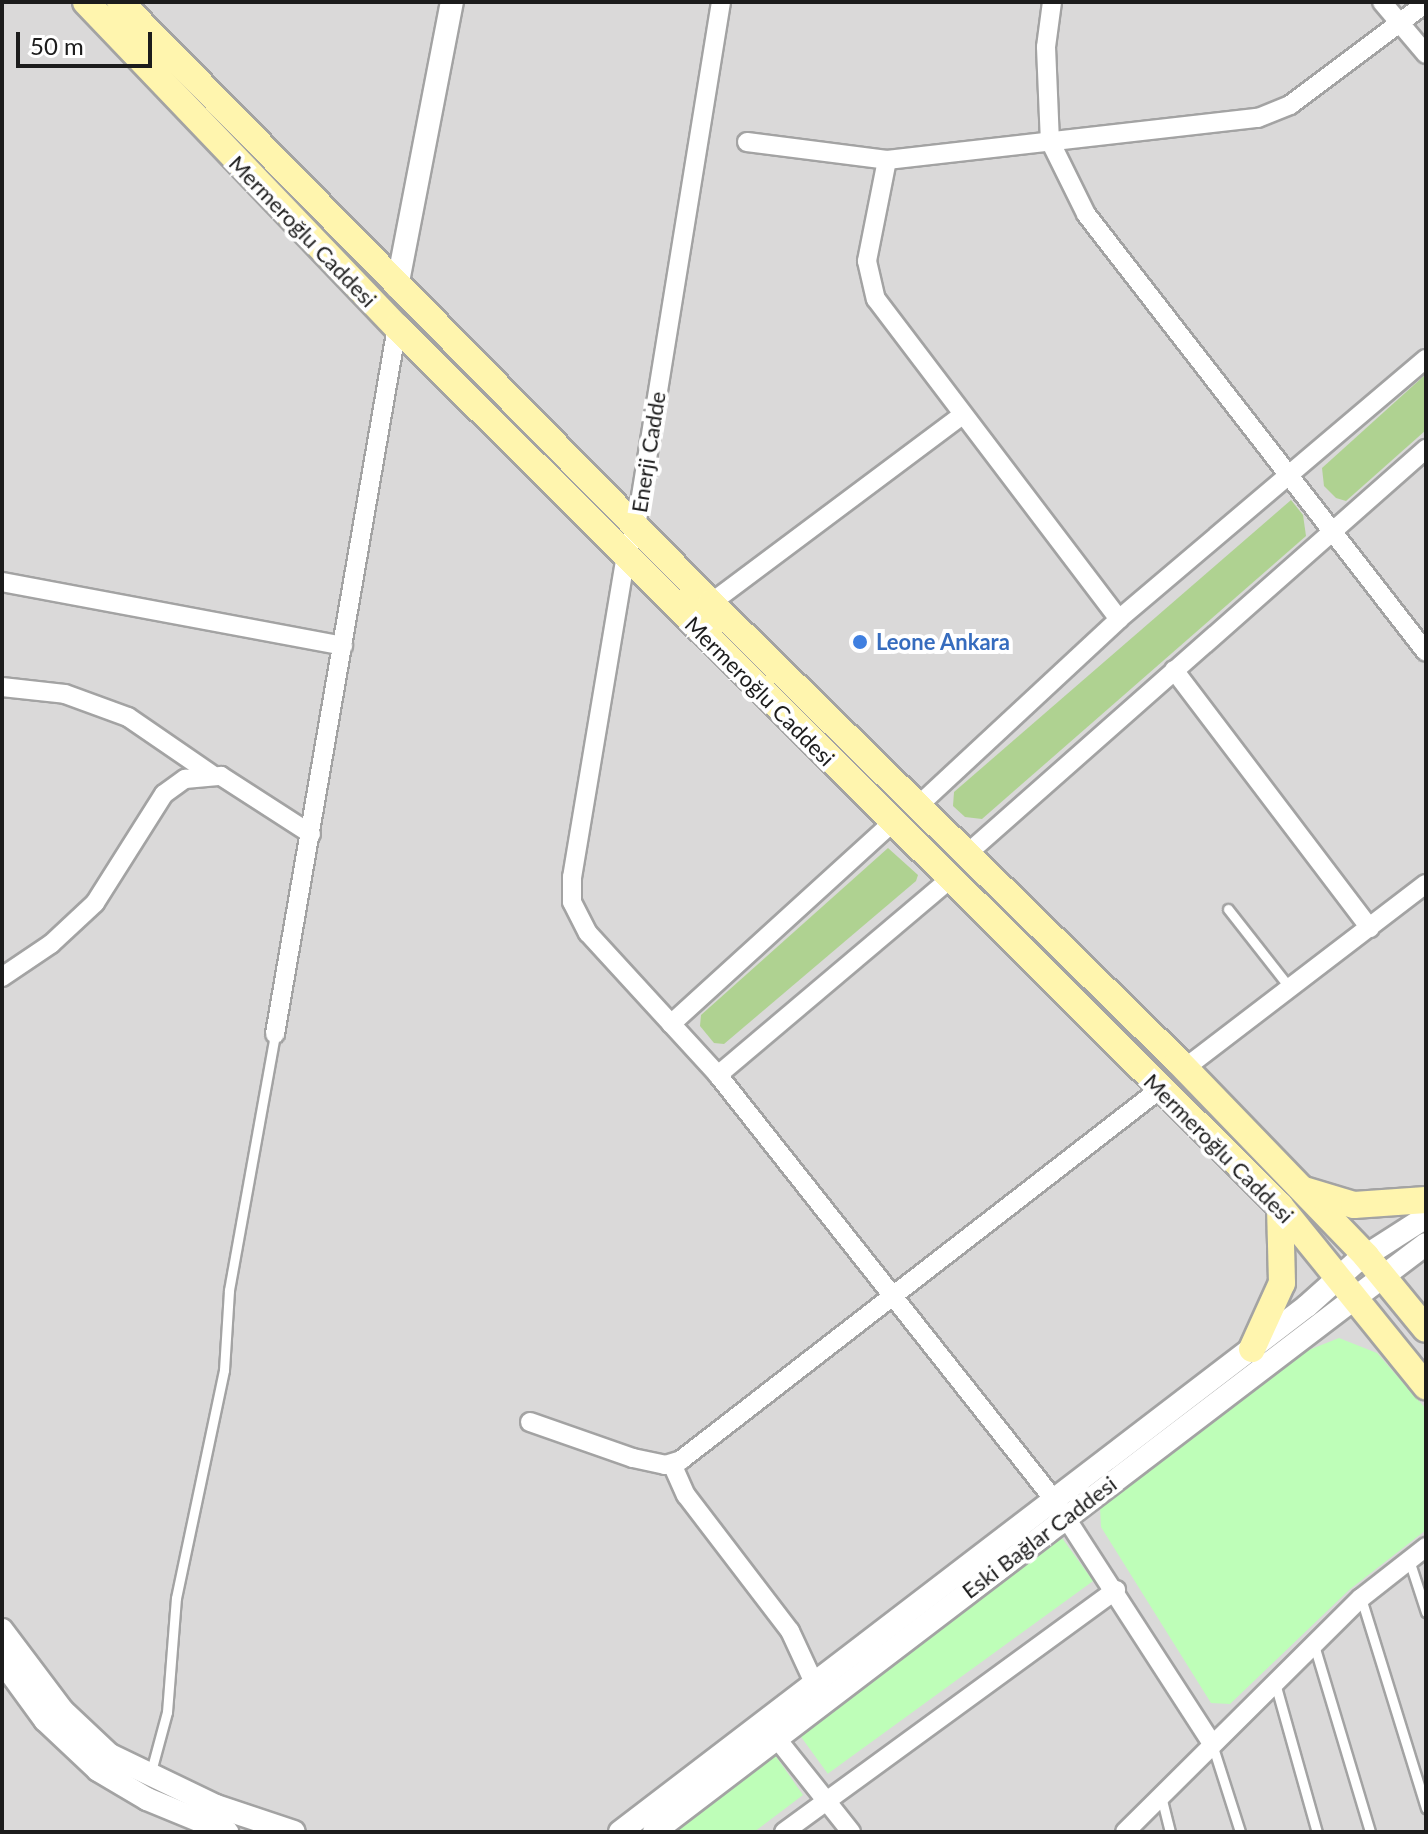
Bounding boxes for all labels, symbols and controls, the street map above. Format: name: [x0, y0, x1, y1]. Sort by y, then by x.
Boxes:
scale bar: [20, 16, 156, 66]
text: 50 m: [30, 31, 84, 60]
street label: Mermeroğlu Caddesi: [224, 150, 382, 312]
street label: Enerji Cadde: [625, 390, 671, 514]
street label: Mermeroğlu Caddesi: [680, 611, 840, 771]
place label: Leone Ankara: [876, 629, 1011, 655]
marker: Leone Ankara: [851, 633, 869, 651]
street label: Mermeroğlu Caddesi: [1139, 1068, 1299, 1228]
street label: Eski Bağlar Caddesi: [956, 1470, 1122, 1604]

